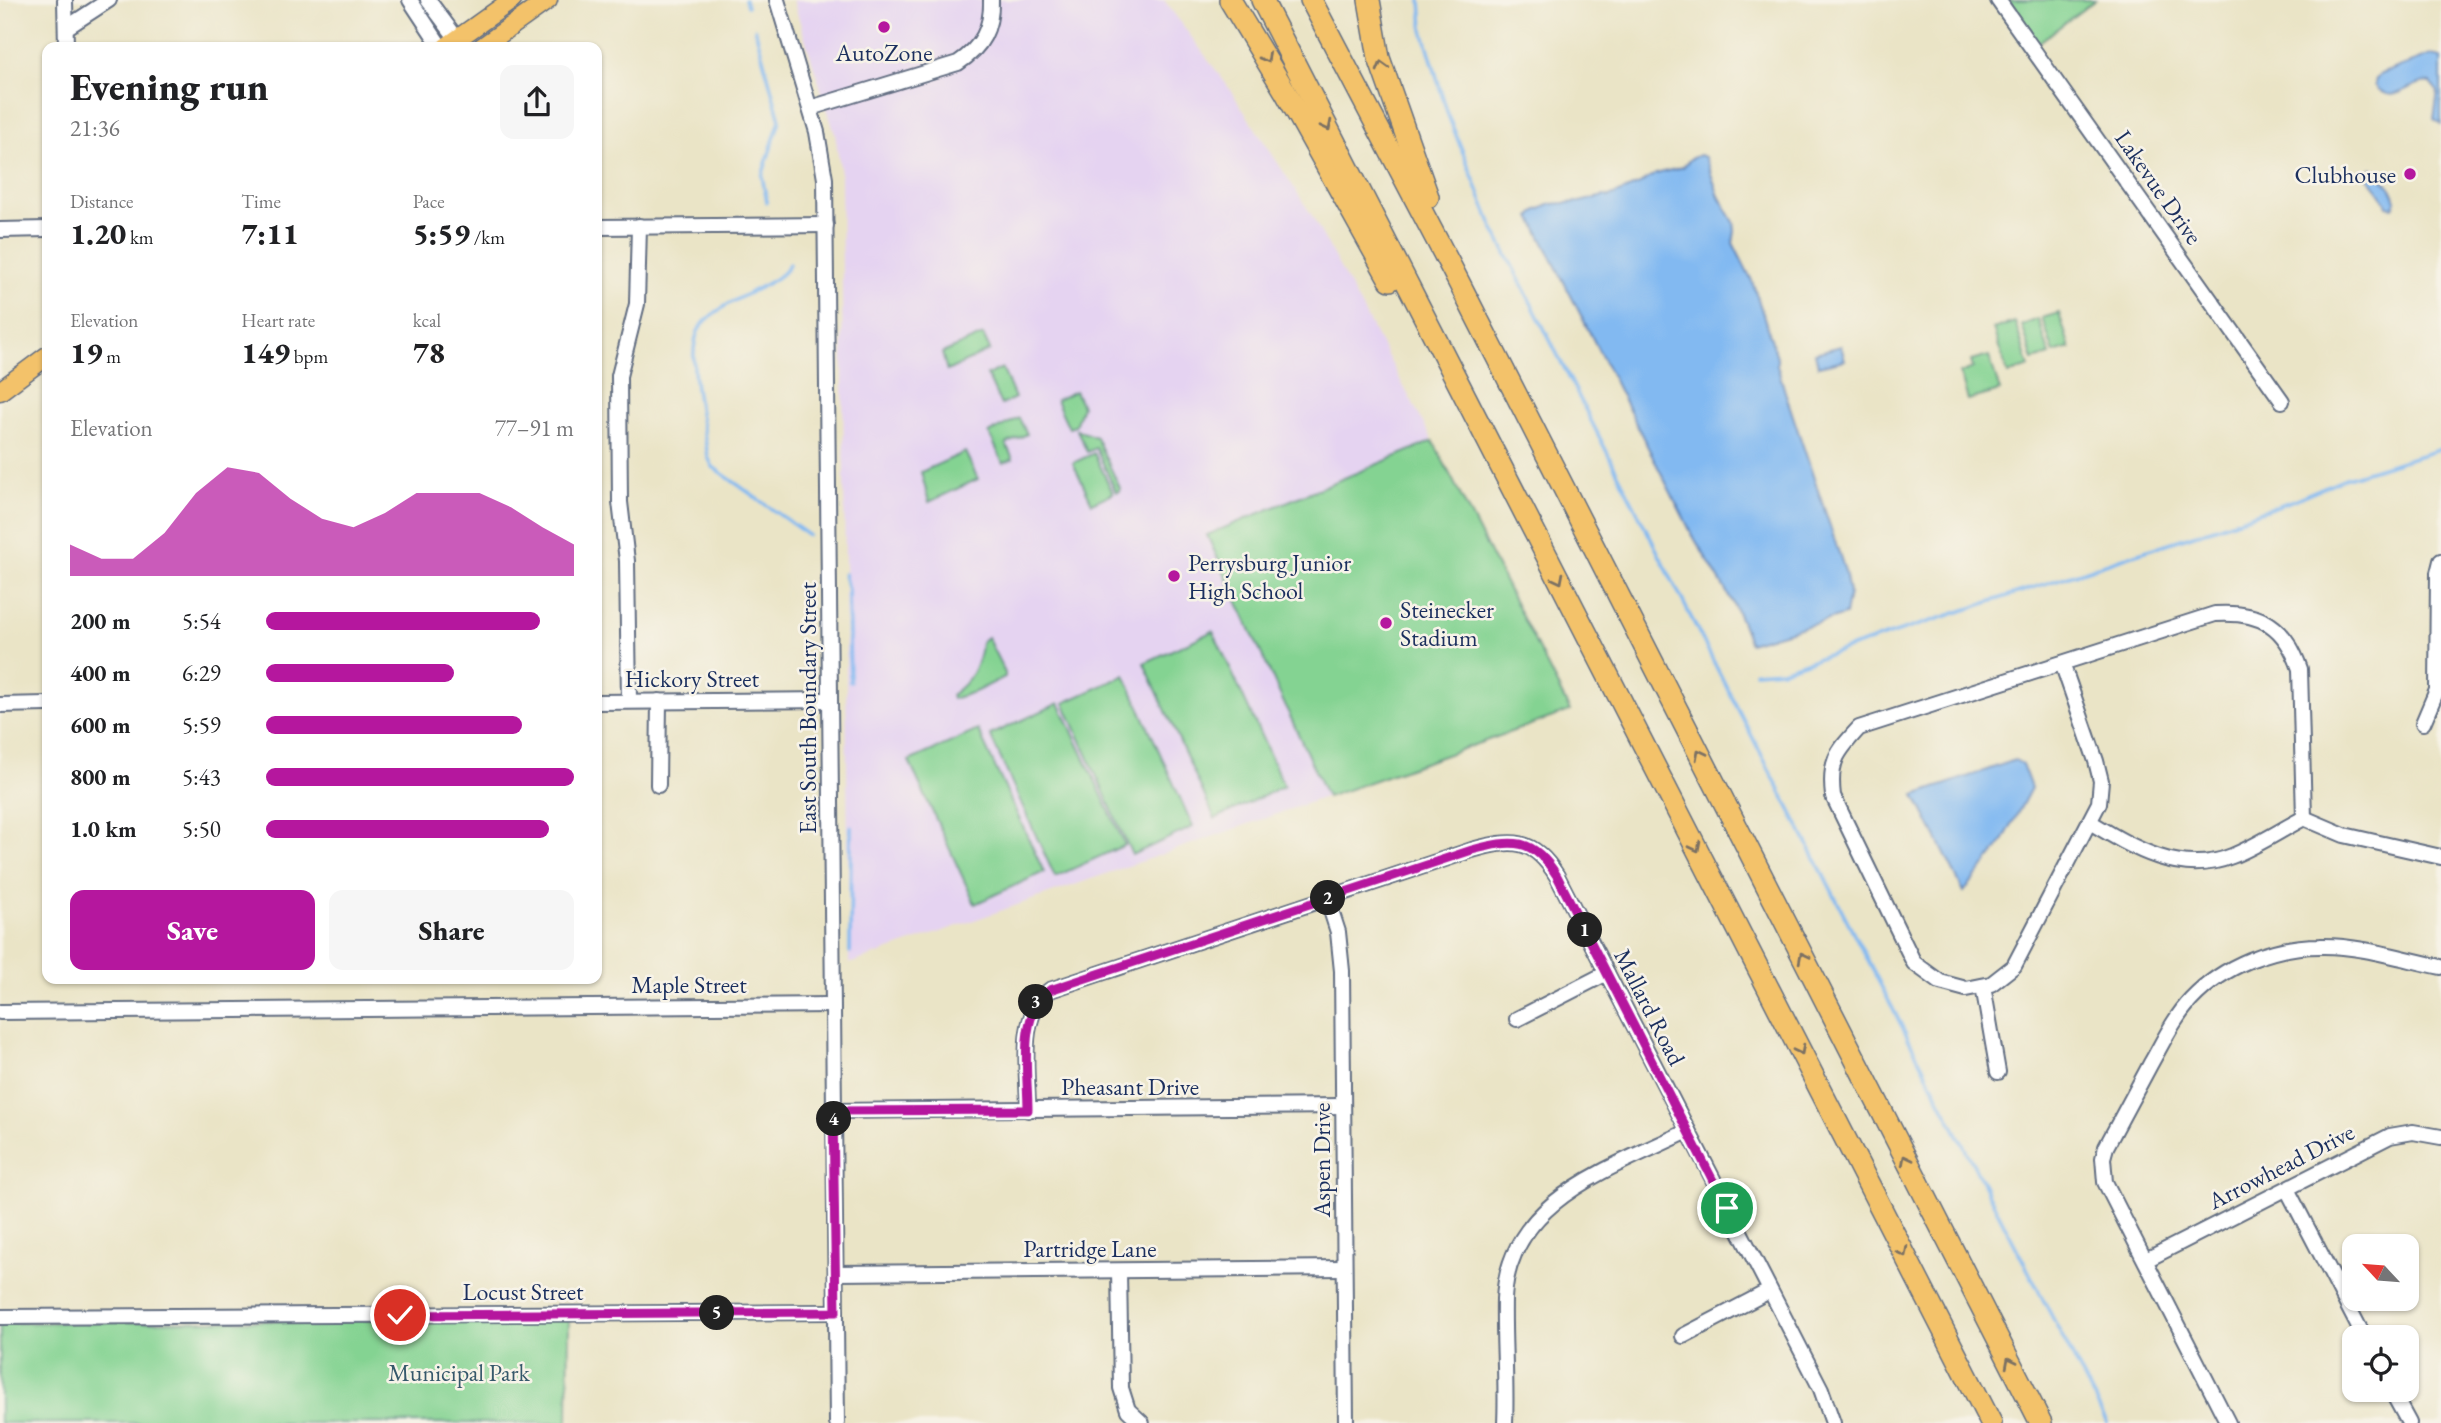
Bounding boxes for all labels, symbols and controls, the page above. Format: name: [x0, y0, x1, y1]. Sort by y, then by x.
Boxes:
marker: AutoZone: [876, 19, 892, 35]
place label: AutoZone: [834, 37, 933, 68]
one-way arrow: [1258, 51, 1271, 64]
one-way arrow: [1375, 60, 1390, 72]
text: Evening run: [70, 62, 268, 111]
button: share: [500, 65, 574, 139]
text: 21:36: [70, 113, 120, 143]
one-way arrow: [1318, 119, 1332, 131]
street label: Lakevue Drive: [2108, 124, 2210, 250]
place label: Clubhouse: [2295, 159, 2396, 190]
marker: Clubhouse: [2402, 166, 2418, 182]
text: Distance: [70, 189, 133, 214]
text: Time: [241, 189, 281, 214]
text: Pace: [413, 189, 445, 214]
text: 1.20: [70, 214, 126, 253]
text: 7:11: [241, 214, 299, 253]
text: 5:59: [413, 214, 470, 253]
text: km: [126, 225, 154, 250]
text: /km: [470, 225, 505, 250]
text: Elevation: [70, 308, 138, 333]
text: Heart rate: [241, 308, 315, 333]
text: kcal: [413, 308, 441, 333]
text: 19: [70, 333, 102, 372]
text: 149: [241, 333, 290, 372]
text: 78: [413, 333, 445, 372]
text: m: [102, 344, 121, 369]
text: bpm: [290, 344, 328, 369]
text: Elevation: [70, 413, 153, 443]
text: 77–91 m: [495, 413, 574, 443]
place label: Perrysburg Junior High School: [1188, 547, 1351, 606]
marker: Perrysburg Junior High School: [1166, 568, 1182, 584]
one-way arrow: [1550, 572, 1564, 585]
street label: East South Boundary Street: [792, 582, 823, 834]
place label: Steinecker Stadium: [1400, 594, 1494, 653]
text: 200 m: [70, 606, 131, 636]
text: 5:54: [182, 606, 221, 636]
marker: Steinecker Stadium: [1378, 615, 1394, 631]
text: 400 m: [70, 658, 131, 688]
text: 6:29: [182, 658, 221, 688]
street label: Hickory Street: [625, 663, 760, 694]
text: 600 m: [70, 710, 131, 740]
text: 5:59: [182, 710, 221, 740]
one-way arrow: [1694, 749, 1708, 761]
text: 800 m: [70, 762, 131, 792]
text: 5:43: [182, 762, 221, 792]
text: 1.0 km: [70, 814, 137, 844]
text: 5:50: [182, 814, 221, 844]
one-way arrow: [1687, 840, 1701, 852]
pin: 2: [1310, 880, 1346, 916]
text: 2: [1322, 885, 1333, 910]
button: Save: [70, 890, 315, 970]
button: Share: [329, 890, 574, 970]
pin: 1: [1568, 912, 1602, 948]
text: 1: [1579, 917, 1590, 942]
street label: Mallard Road: [1607, 943, 1693, 1071]
one-way arrow: [1798, 952, 1811, 964]
street label: Maple Street: [631, 969, 747, 1000]
pin: 3: [1018, 984, 1054, 1020]
text: 3: [1030, 989, 1041, 1014]
one-way arrow: [1791, 1043, 1805, 1055]
street label: Pheasant Drive: [1061, 1071, 1199, 1102]
pin: 4: [816, 1102, 852, 1136]
street label: Aspen Drive: [1306, 1103, 1337, 1218]
text: 4: [828, 1106, 839, 1131]
street label: Arrowhead Drive: [2202, 1116, 2359, 1217]
one-way arrow: [1901, 1154, 1915, 1167]
pin: [1697, 1178, 1757, 1238]
icon: arrive: [1708, 1189, 1746, 1227]
street label: Partridge Lane: [1023, 1233, 1157, 1264]
north arrow: [2342, 1234, 2418, 1311]
map controls: [2342, 1234, 2419, 1402]
one-way arrow: [1895, 1245, 1909, 1257]
street label: Locust Street: [462, 1276, 584, 1307]
pin: [370, 1285, 430, 1345]
icon: check: [381, 1296, 419, 1334]
pin: 5: [700, 1296, 734, 1330]
text: 5: [711, 1300, 722, 1325]
button: locate: [2342, 1325, 2419, 1402]
park label: Municipal Park: [388, 1357, 530, 1388]
one-way arrow: [2004, 1357, 2018, 1369]

